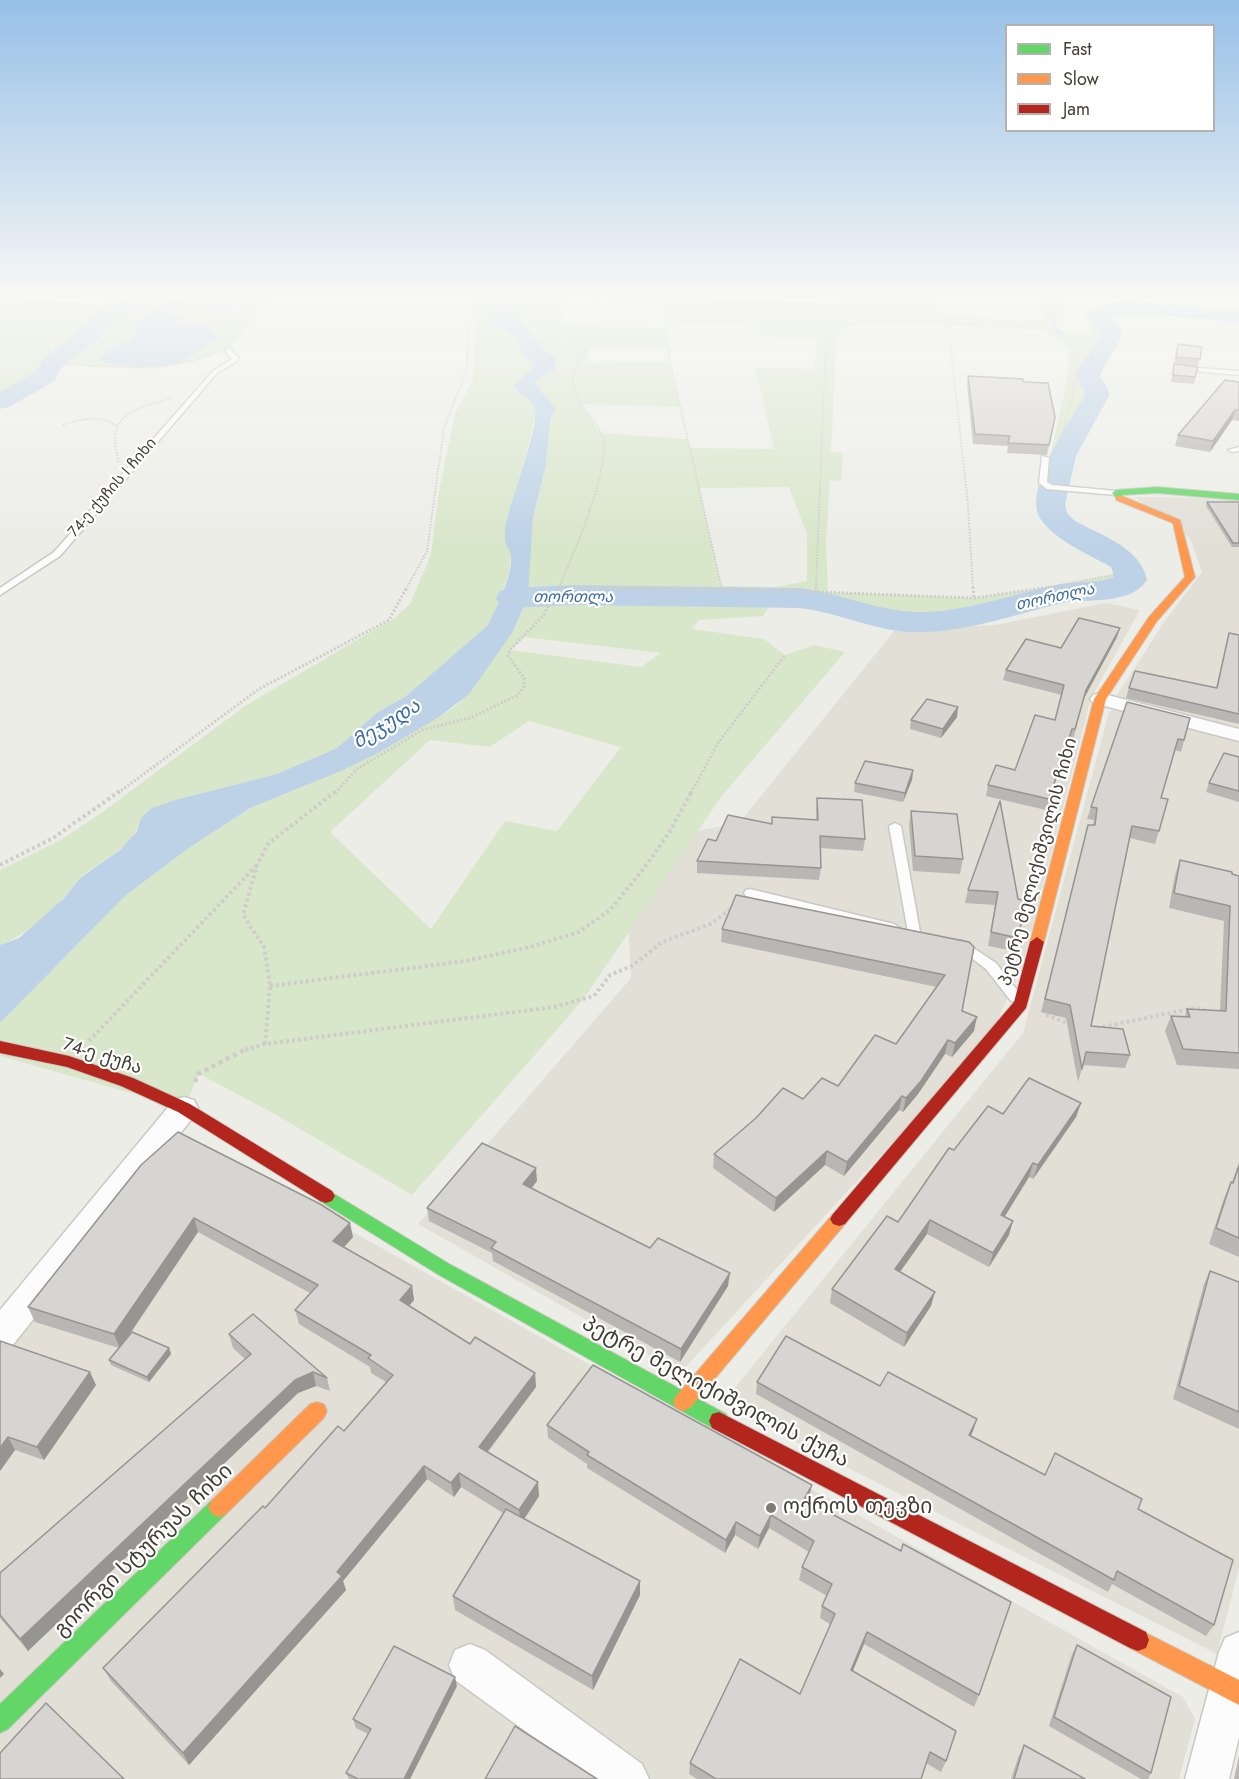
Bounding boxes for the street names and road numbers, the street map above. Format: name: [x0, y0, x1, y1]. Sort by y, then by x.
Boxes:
street label: 74-ე ქუჩის I ჩიხი: [65, 435, 161, 541]
street label: პეტრე მელიქიშვილის ჩიხი: [995, 736, 1083, 988]
street label: 74-ე ქუჩა: [60, 1034, 144, 1080]
street label: პეტრე მელიქიშვილის ქუჩა: [577, 1312, 853, 1474]
street label: გიორგი სტურუას ჩიხი: [49, 1459, 239, 1643]

